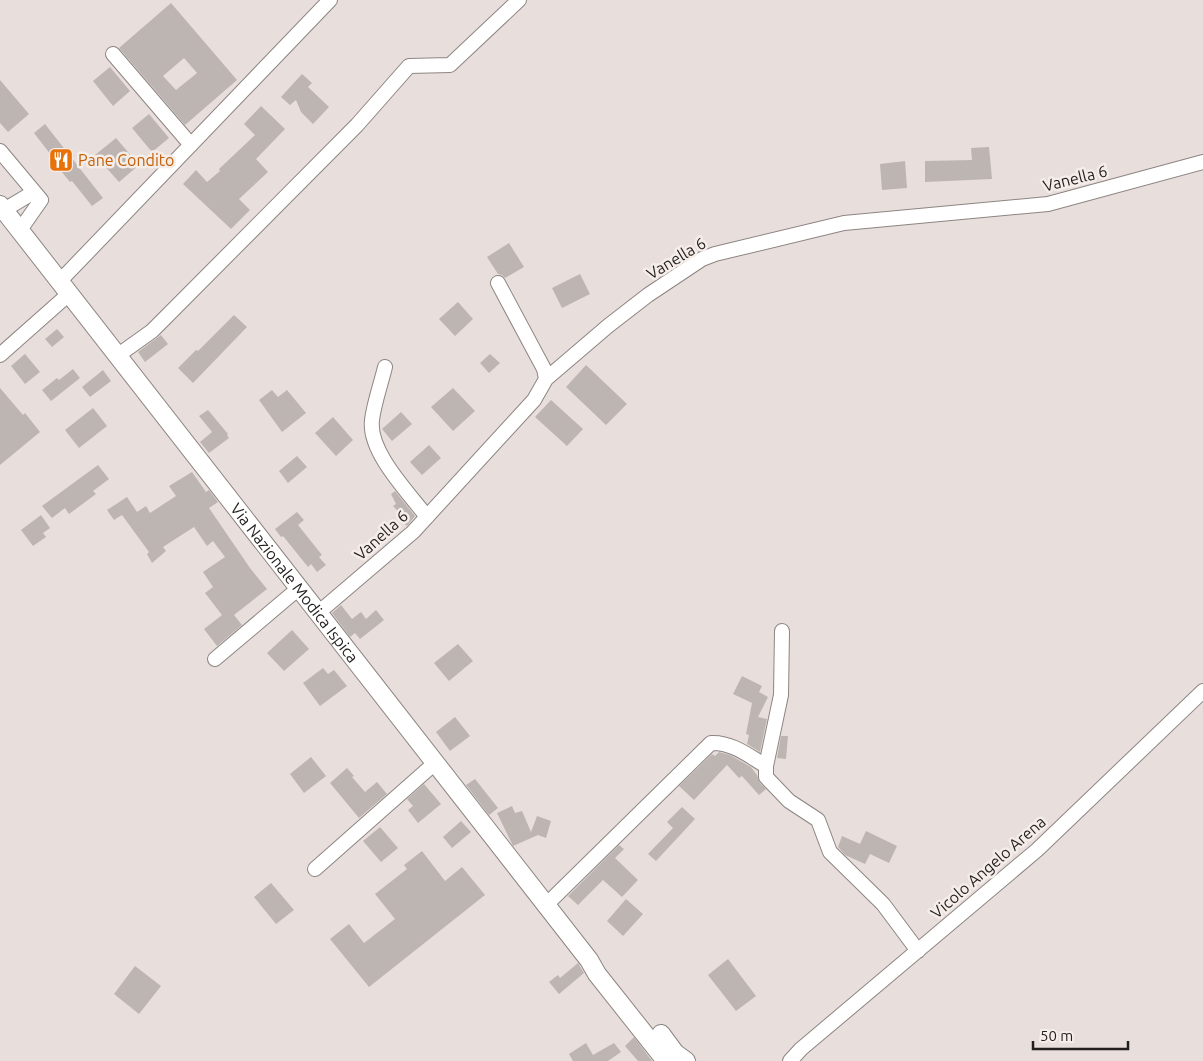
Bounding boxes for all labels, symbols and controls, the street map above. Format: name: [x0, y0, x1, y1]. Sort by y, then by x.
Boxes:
restaurant icon: Pane Condito: [48, 147, 74, 173]
place label: Pane Condito: [78, 151, 174, 169]
street label: Vanella 6: [1041, 161, 1109, 195]
street label: Vanella 6: [643, 233, 709, 283]
street label: Via Nazionale Modica Ispica: [227, 500, 362, 666]
street label: Vanella 6: [351, 506, 411, 564]
street label: Vicolo Angelo Arena: [927, 812, 1049, 922]
scale bar: [1033, 1018, 1128, 1050]
text: 50 m: [1040, 1027, 1073, 1044]

